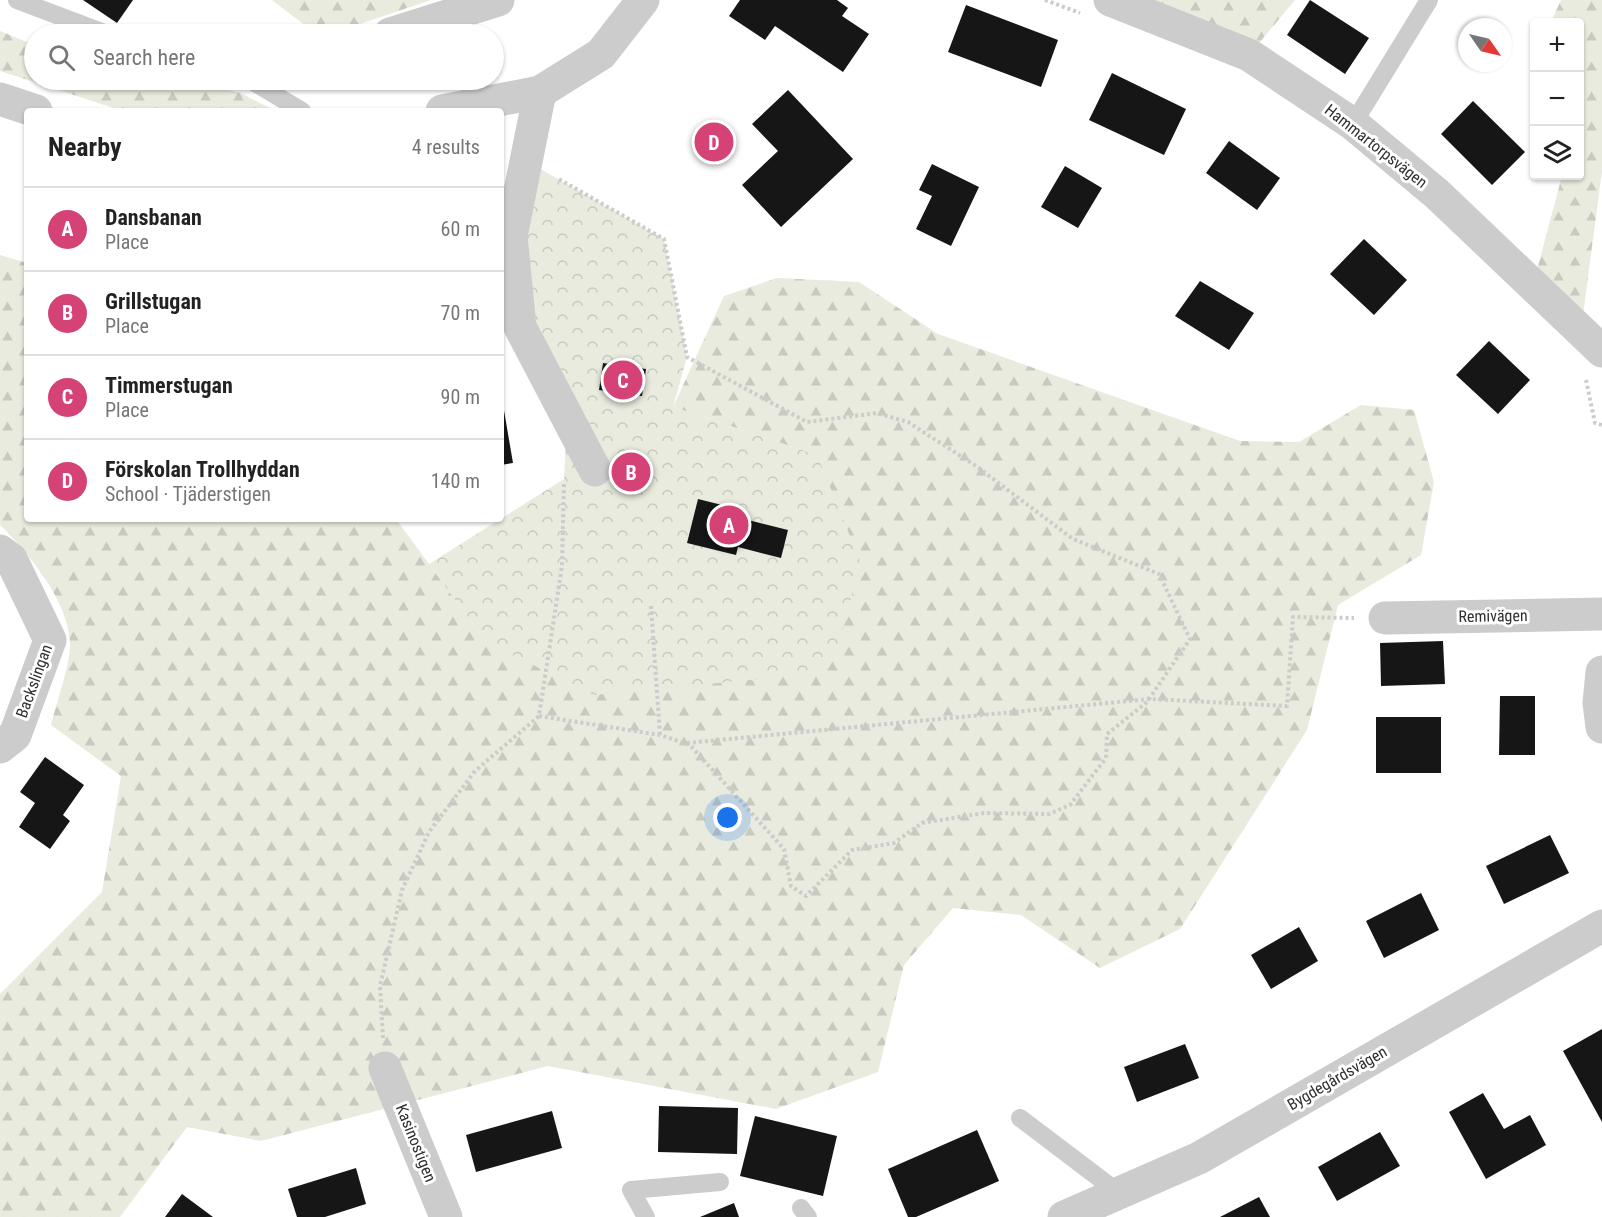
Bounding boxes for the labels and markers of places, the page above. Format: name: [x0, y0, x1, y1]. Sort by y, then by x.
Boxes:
pin: D: [694, 120, 734, 164]
pin: C: [604, 358, 642, 403]
pin: B: [612, 450, 650, 494]
pin: A: [710, 502, 748, 548]

